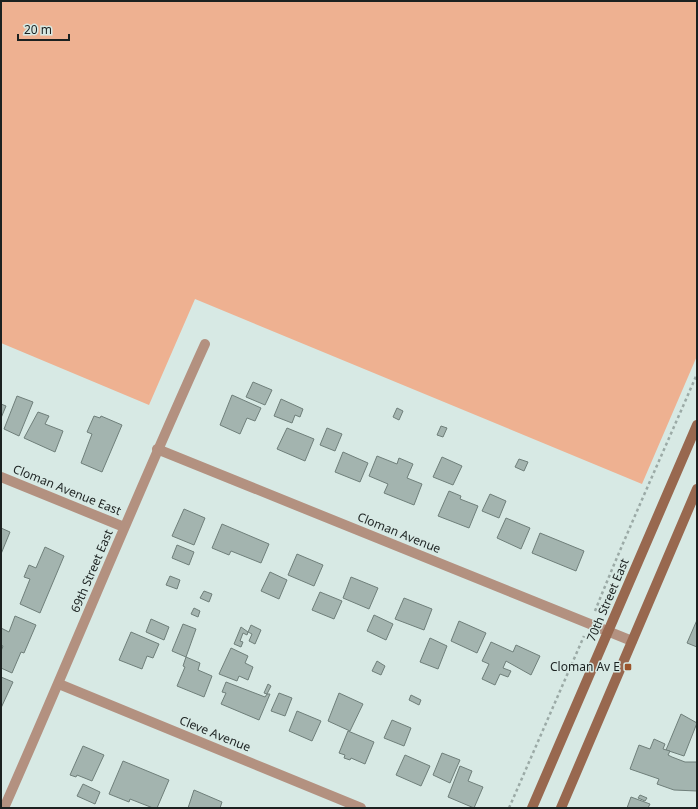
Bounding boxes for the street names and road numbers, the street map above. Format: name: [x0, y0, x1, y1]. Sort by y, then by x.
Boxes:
street label: Cloman Avenue East: [11, 460, 124, 519]
street label: Cloman Avenue: [355, 508, 444, 557]
street label: 69th Street East: [66, 526, 117, 615]
street label: 70th Street East: [582, 555, 633, 644]
street label: Cleve Avenue: [177, 712, 254, 756]

